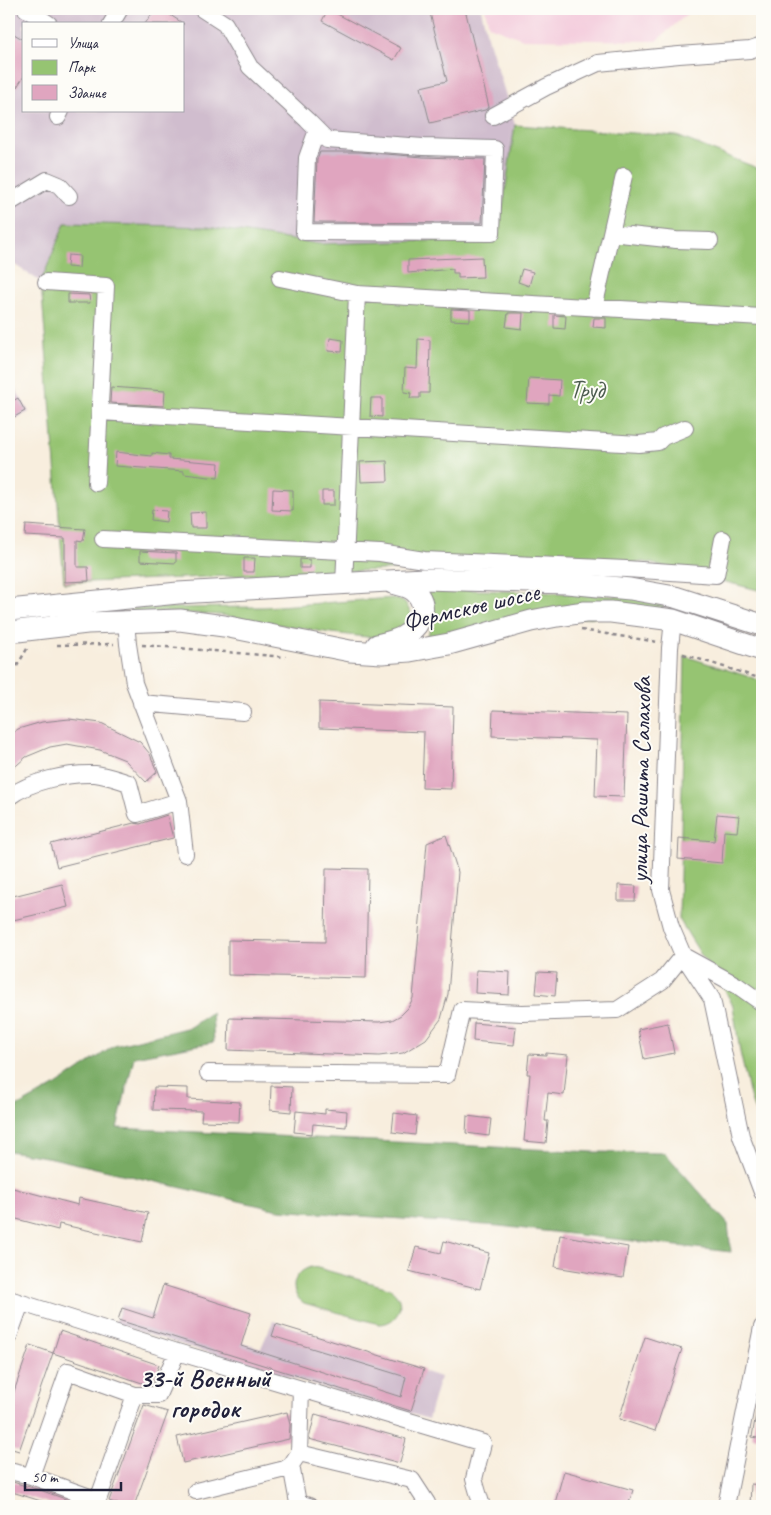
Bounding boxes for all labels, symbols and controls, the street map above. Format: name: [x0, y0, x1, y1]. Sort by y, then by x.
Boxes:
legend: [22, 22, 185, 112]
text: Улица: [68, 34, 99, 53]
text: Парк: [68, 58, 96, 77]
text: Здание: [68, 84, 107, 103]
park label: Труд: [570, 374, 606, 406]
street label: Фермское шоссе: [400, 575, 544, 638]
street label: улица Рашита Салахова: [623, 675, 659, 885]
district label: 33-й Военный городок: [140, 1362, 272, 1425]
scale bar: [25, 1460, 121, 1492]
text: 50 m: [32, 1468, 59, 1487]

